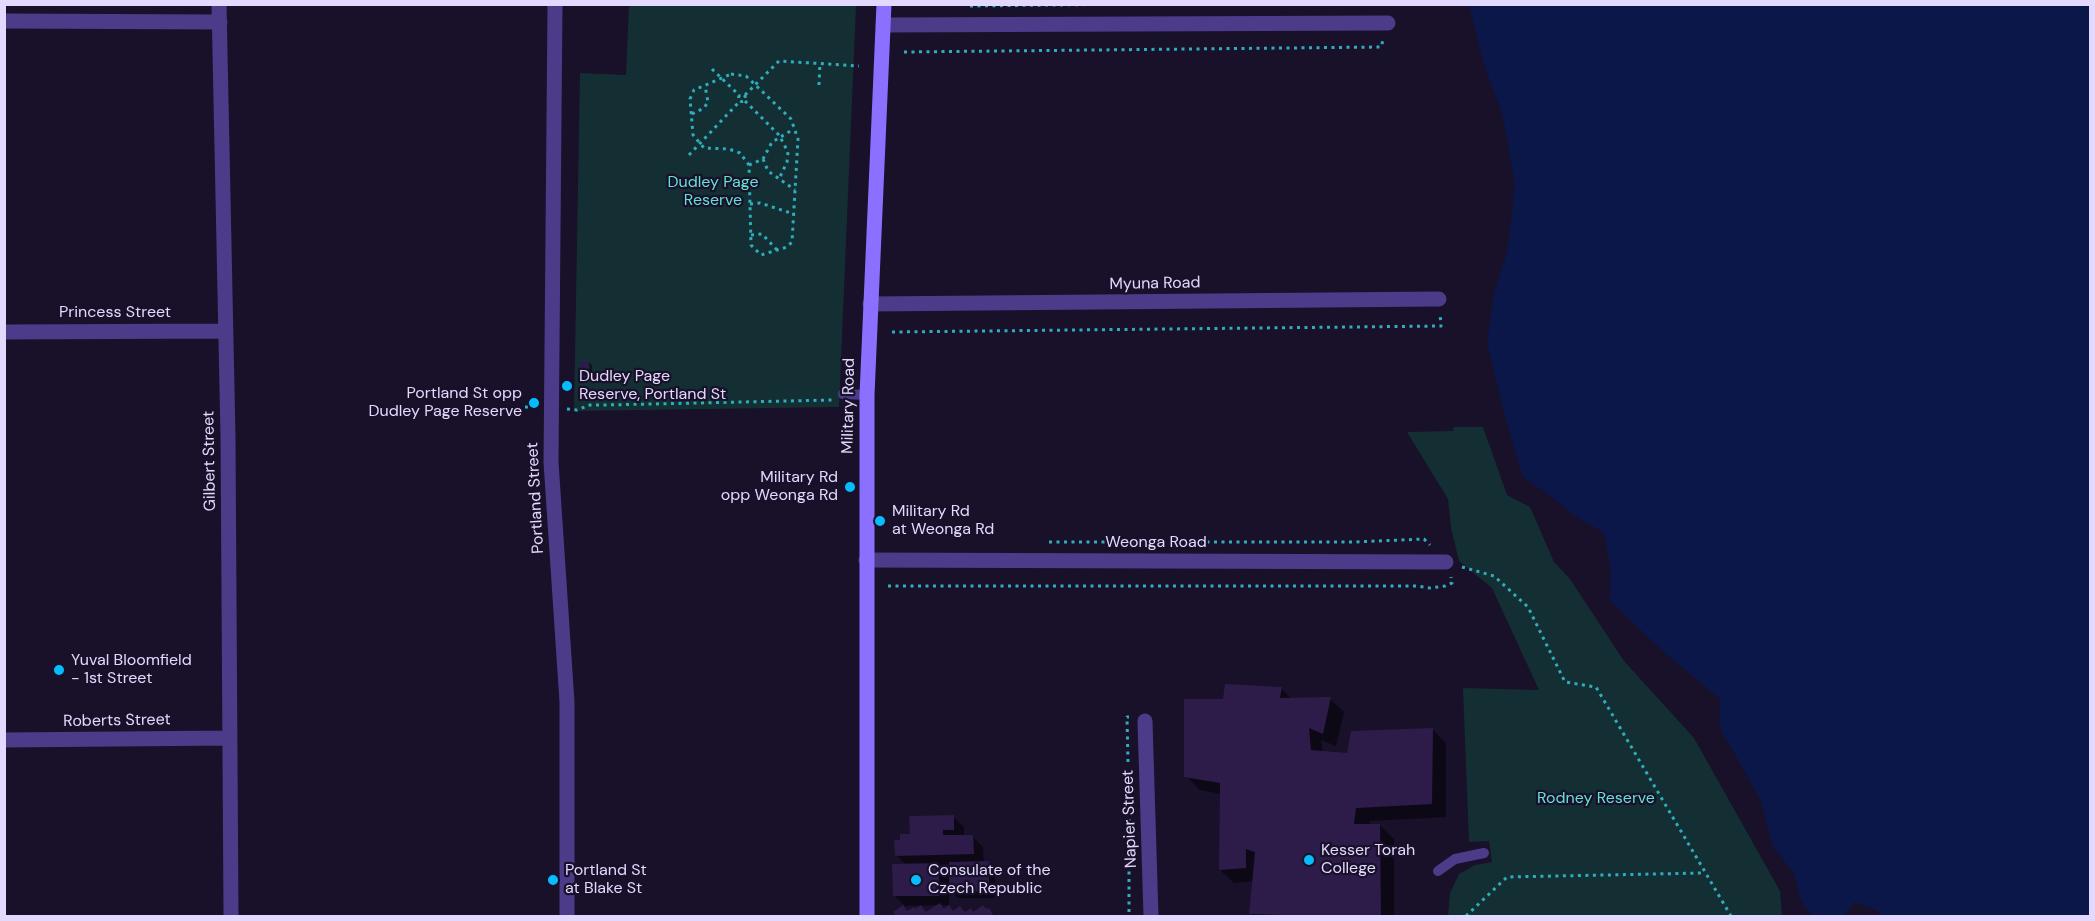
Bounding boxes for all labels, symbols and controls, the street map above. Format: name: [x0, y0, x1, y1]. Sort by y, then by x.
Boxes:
park label: Dudley Page Reserve: [667, 173, 759, 211]
street label: Myuna Road: [1109, 274, 1201, 294]
street label: Princess Street: [59, 303, 171, 323]
street label: Military Road: [839, 358, 859, 454]
place label: Dudley Page Reserve, Portland St: [579, 367, 726, 405]
marker: Dudley Page Reserve, Portland St: [560, 379, 574, 393]
place label: Portland St opp Dudley Page Reserve: [368, 384, 522, 422]
marker: Portland St opp Dudley Page Reserve: [527, 396, 541, 410]
street label: Gilbert Street: [200, 411, 220, 511]
street label: Portland Street: [523, 442, 549, 554]
place label: Military Rd opp Weonga Rd: [721, 468, 838, 506]
marker: Military Rd opp Weonga Rd: [843, 480, 857, 494]
place label: Military Rd at Weonga Rd: [892, 502, 994, 540]
marker: Military Rd at Weonga Rd: [873, 514, 887, 528]
street label: Weonga Road: [1105, 533, 1207, 553]
place label: Yuval Bloomfield - 1st Street: [71, 651, 192, 689]
marker: Yuval Bloomfield - 1st Street: [52, 663, 66, 677]
street label: Roberts Street: [63, 710, 171, 732]
street label: Napier Street: [1119, 770, 1141, 868]
park label: Rodney Reserve: [1537, 789, 1655, 809]
place label: Kesser Torah College: [1321, 841, 1415, 879]
marker: Kesser Torah College: [1302, 853, 1316, 867]
place label: Portland St at Blake St: [565, 861, 647, 899]
place label: Consulate of the Czech Republic: [928, 861, 1051, 899]
marker: Portland St at Blake St: [546, 873, 560, 887]
marker: Consulate of the Czech Republic: [909, 873, 923, 887]

